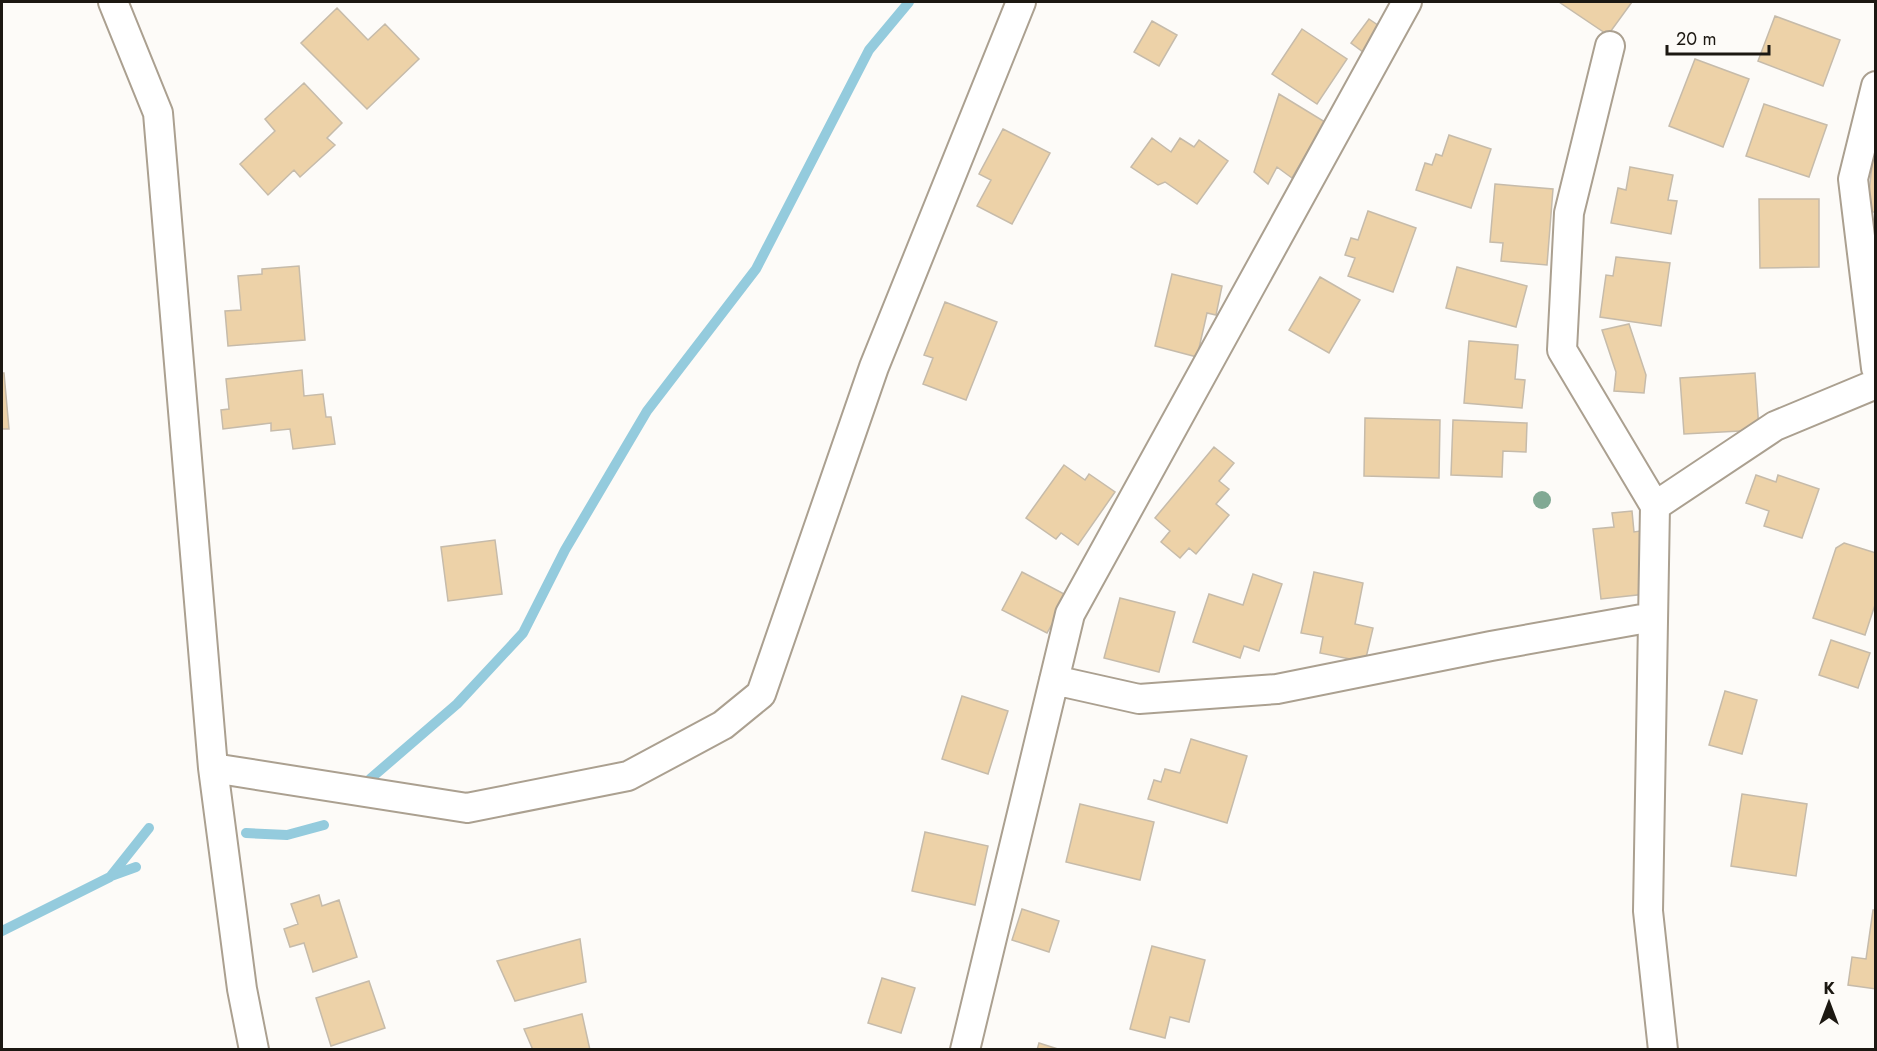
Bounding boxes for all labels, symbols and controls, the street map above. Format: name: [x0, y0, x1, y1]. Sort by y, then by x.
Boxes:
scale bar: [1667, 18, 1769, 56]
text: 20 m: [1676, 26, 1716, 52]
north arrow: [1799, 973, 1859, 1033]
text: K: [1823, 977, 1835, 1000]

